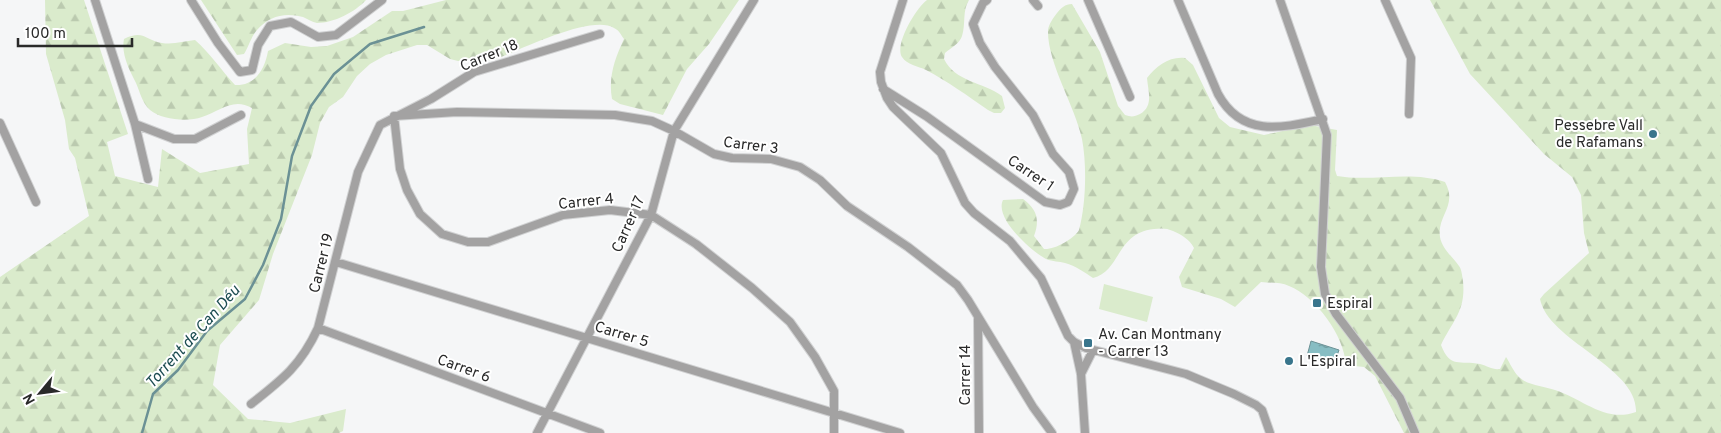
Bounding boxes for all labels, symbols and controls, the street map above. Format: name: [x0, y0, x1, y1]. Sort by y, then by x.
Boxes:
scale bar: [18, 15, 131, 47]
text: 100 m: [25, 25, 66, 44]
street label: Carrer 18: [458, 36, 522, 77]
place label: Pessebre Vall de Rafamans: [1554, 117, 1643, 153]
marker: Pessebre Vall de Rafamans: [1647, 128, 1659, 140]
street label: Carrer 3: [722, 134, 780, 159]
street label: Carrer 1: [1003, 152, 1057, 197]
street label: Carrer 4: [557, 190, 615, 215]
street label: Carrer 17: [608, 193, 650, 256]
street label: Carrer 19: [306, 231, 339, 295]
water label: Torrent de Can Déu: [142, 281, 245, 393]
place label: Espiral: [1327, 295, 1372, 314]
marker: Espiral: [1311, 297, 1323, 309]
street label: Carrer 5: [592, 318, 651, 353]
place label: Av. Can Montmany - Carrer 13: [1098, 326, 1222, 362]
marker: Av. Can Montmany - Carrer 13: [1082, 337, 1094, 349]
street label: Carrer 14: [957, 344, 976, 406]
street label: Carrer 6: [434, 351, 493, 388]
place label: L'Espiral: [1299, 353, 1356, 372]
marker: L'Espiral: [1283, 355, 1295, 367]
north arrow: [15, 368, 65, 418]
text: N: [20, 390, 40, 407]

